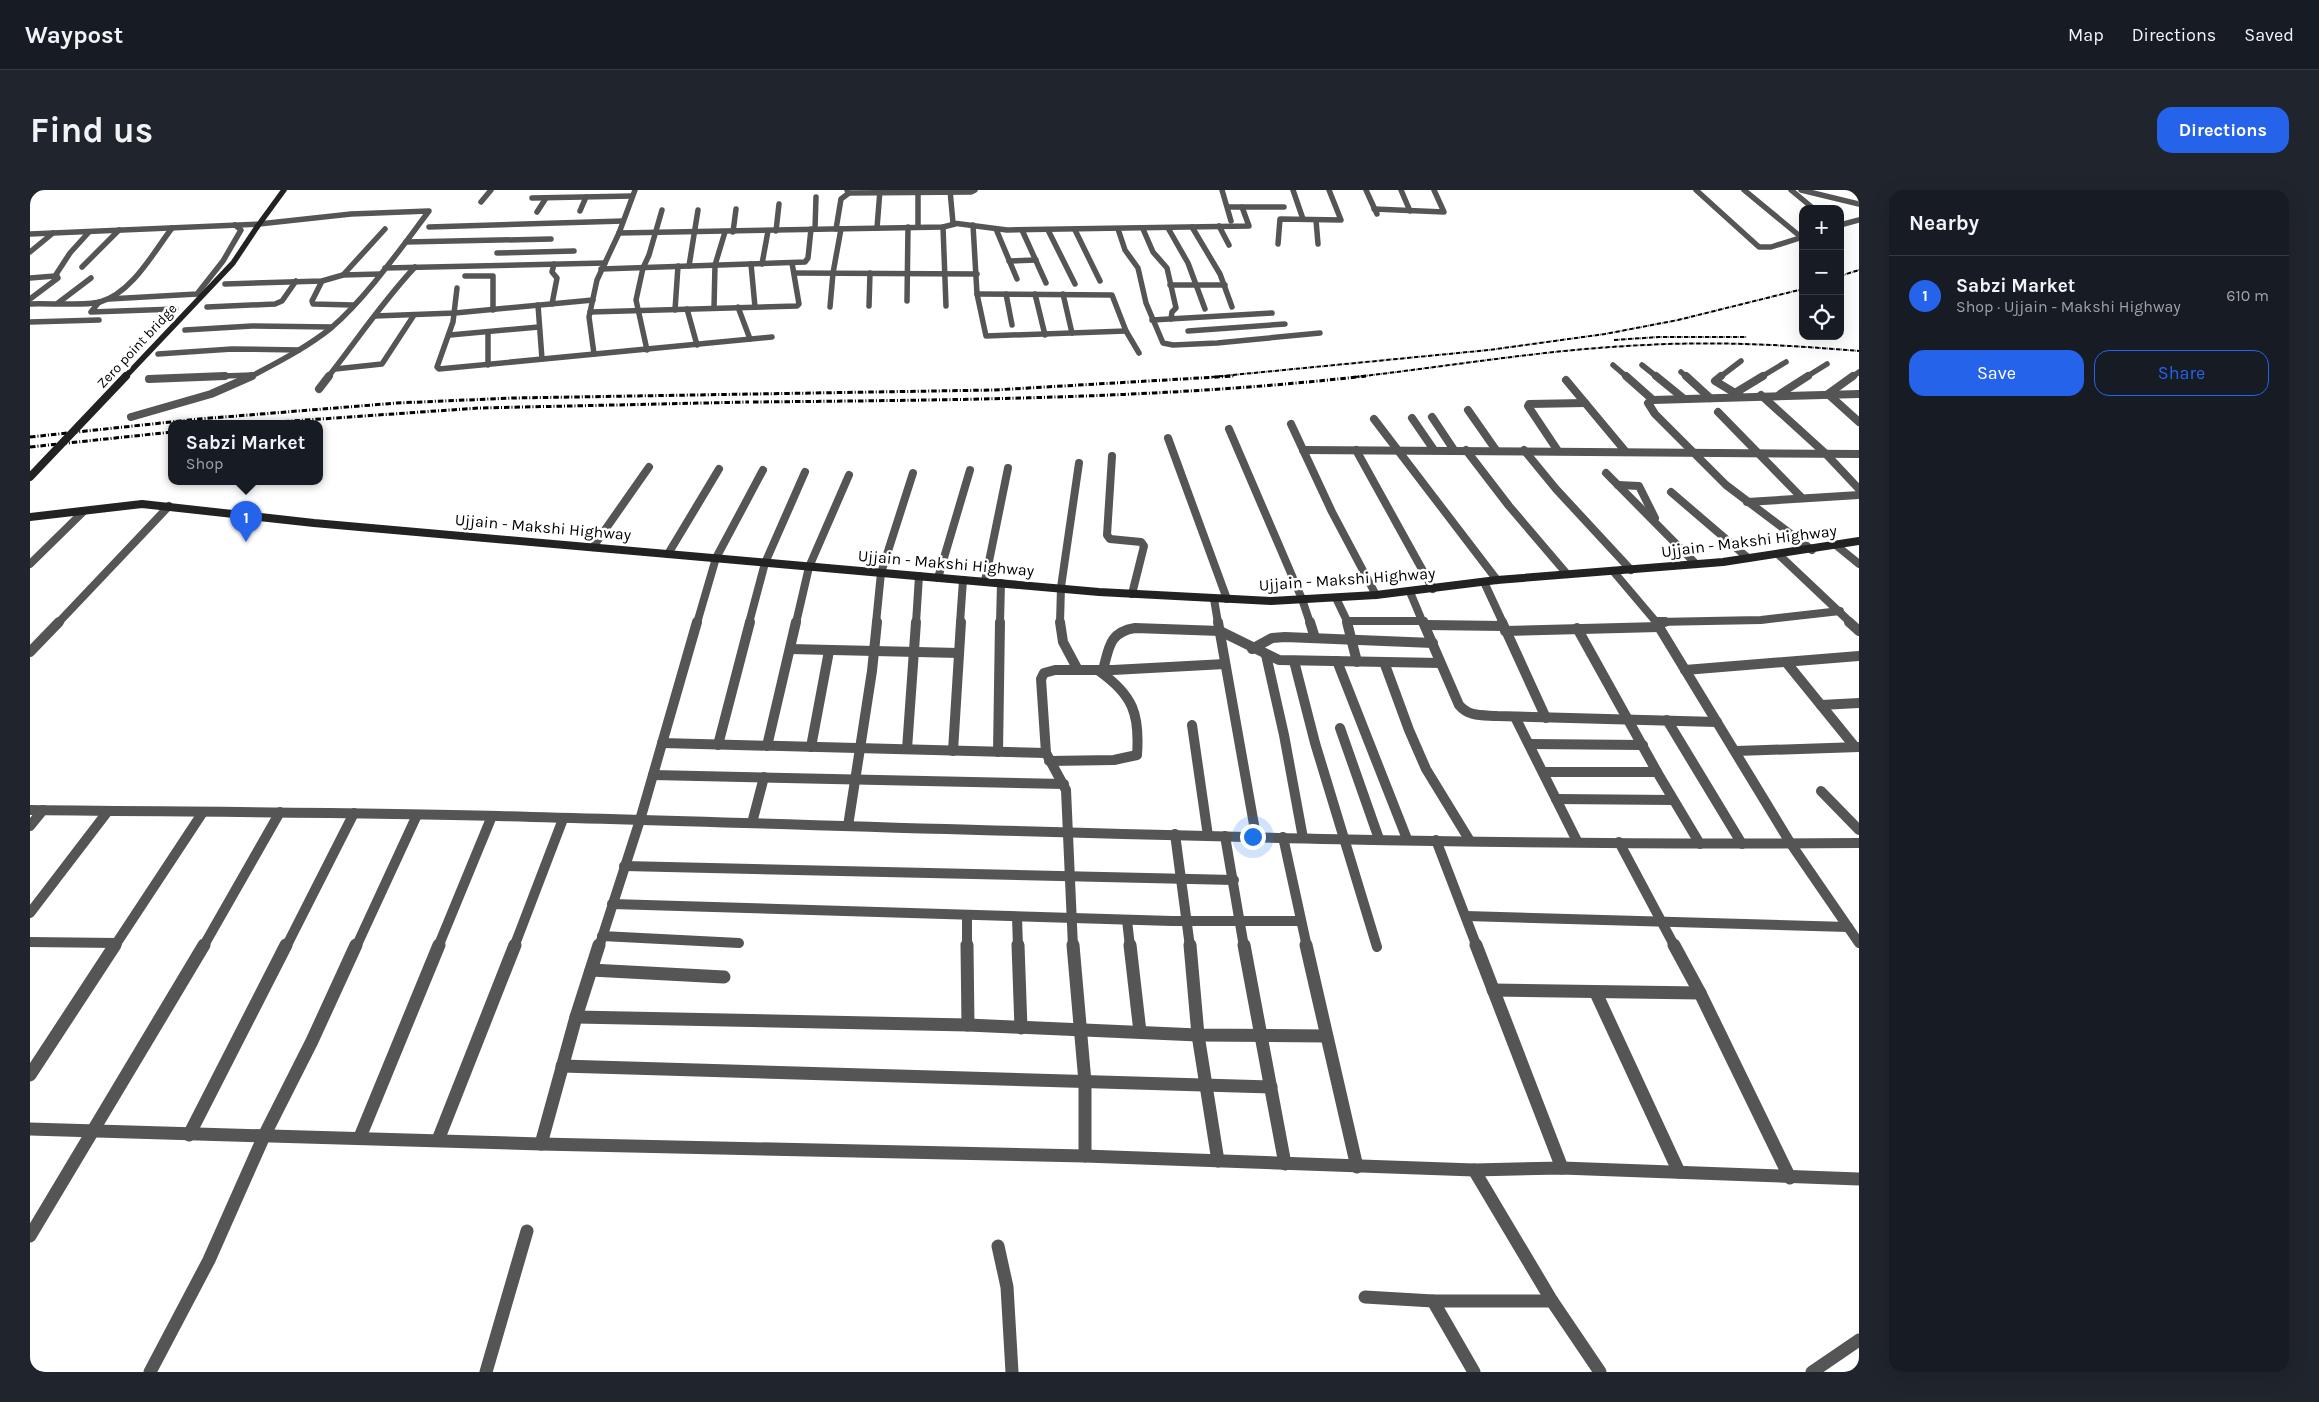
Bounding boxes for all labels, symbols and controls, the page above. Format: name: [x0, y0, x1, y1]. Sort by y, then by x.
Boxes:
text: Waypost: [25, 21, 123, 49]
text: Map: [2068, 24, 2104, 46]
text: Directions: [2132, 24, 2216, 46]
text: Saved: [2244, 24, 2294, 46]
button: Directions: [2157, 107, 2289, 153]
text: Find us: [30, 110, 153, 151]
map controls: [1799, 205, 1844, 340]
button: +: [1799, 205, 1844, 250]
text: Nearby: [1909, 211, 1979, 235]
button: −: [1799, 250, 1844, 295]
text: Sabzi Market: [1956, 275, 2075, 297]
text: 1: [1922, 286, 1928, 305]
text: 610 m: [2226, 286, 2269, 305]
button: locate: [1799, 295, 1844, 340]
text: Shop · Ujjain - Makshi Highway: [1956, 297, 2181, 316]
street label: Zero point bridge: [93, 300, 181, 392]
button: Save: [1909, 350, 2084, 396]
button: Share: [2094, 350, 2269, 396]
popup: [168, 420, 323, 485]
text: Sabzi Market: [186, 432, 305, 454]
text: Shop: [186, 454, 223, 473]
pin: 1: [230, 501, 262, 542]
street label: Ujjain - Makshi Highway: [454, 510, 632, 544]
street label: Ujjain - Makshi Highway: [1660, 521, 1838, 561]
street label: Ujjain - Makshi Highway: [857, 546, 1035, 580]
street label: Ujjain - Makshi Highway: [1258, 563, 1436, 595]
your location: [1240, 824, 1266, 850]

